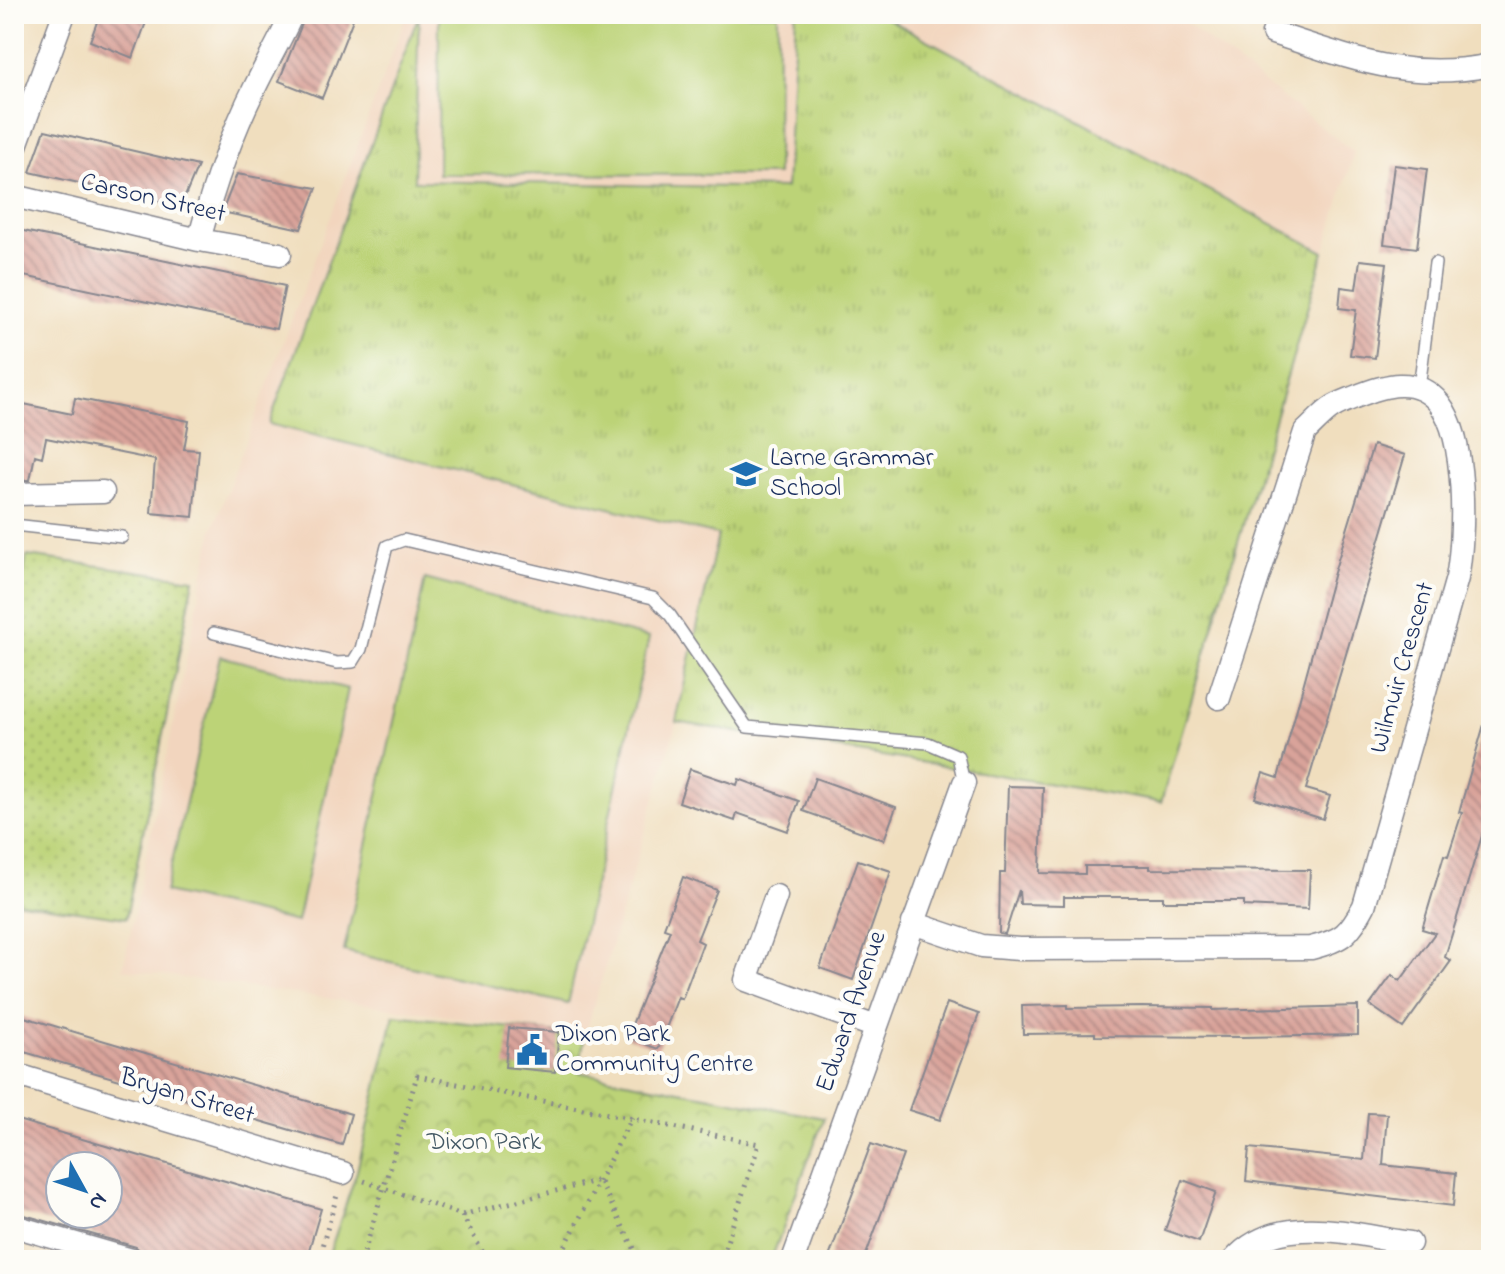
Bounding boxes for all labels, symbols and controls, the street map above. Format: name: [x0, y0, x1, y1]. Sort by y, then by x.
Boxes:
street label: Carson Street: [77, 164, 230, 234]
place label: Larne Grammar School: [770, 440, 934, 508]
school or university icon: Larne Grammar School: [729, 457, 763, 491]
street label: Wilmuir Crescent: [1360, 578, 1446, 758]
street label: Edward Avenue: [807, 926, 897, 1098]
place label: Dixon Park Community Centre: [555, 1016, 754, 1084]
public building icon: Dixon Park Community Centre: [515, 1033, 549, 1067]
street label: Bryan Street: [114, 1058, 259, 1136]
park label: Dixon Park: [426, 1124, 542, 1162]
north arrow: [44, 1150, 124, 1230]
text: N: [80, 1185, 114, 1217]

